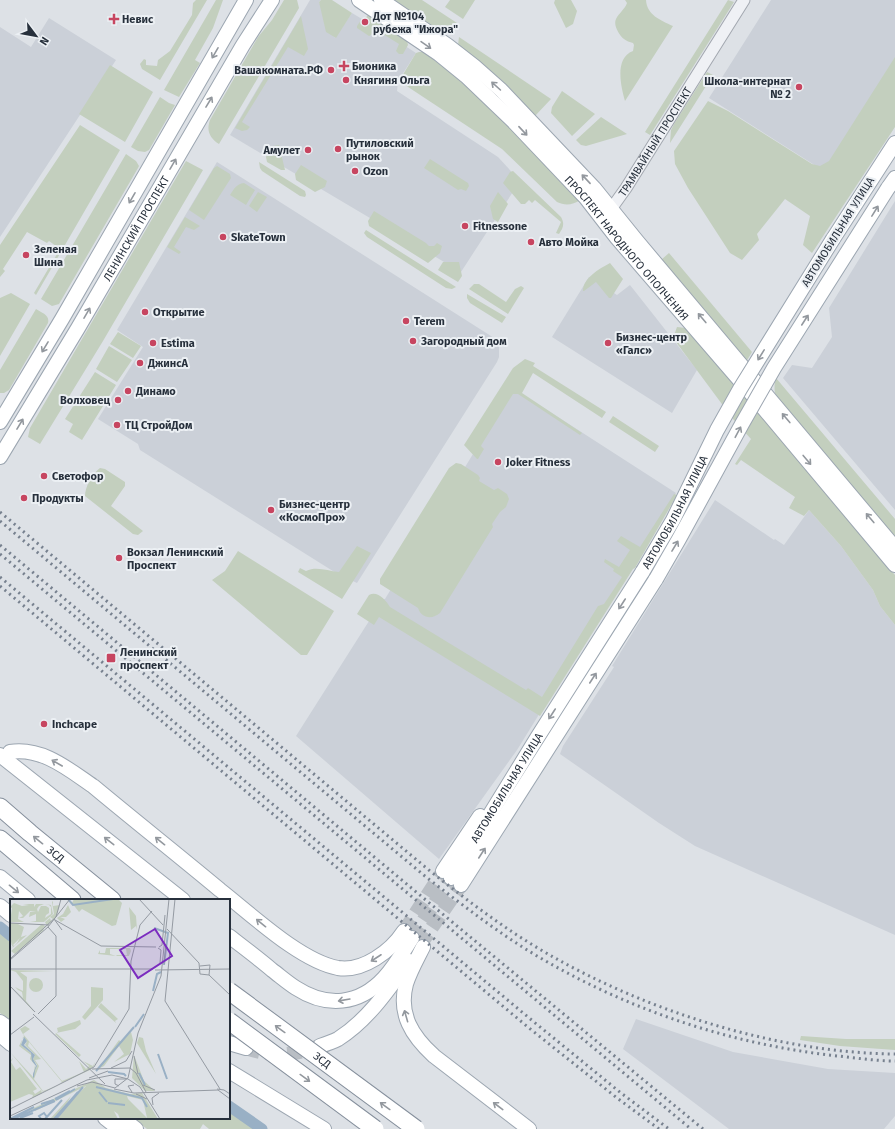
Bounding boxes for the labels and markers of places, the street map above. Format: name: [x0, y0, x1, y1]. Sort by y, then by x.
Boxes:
place label: Дот №104 рубежа "Ижора": [372, 10, 458, 36]
place label: Невис: [122, 13, 154, 26]
marker: Невис: [109, 14, 119, 24]
marker: Дот №104 рубежа "Ижора": [360, 17, 370, 27]
place label: Бионика: [352, 60, 396, 73]
marker: Бионика: [339, 61, 349, 71]
place label: Вашакомната.РФ: [234, 64, 324, 77]
marker: Вашакомната.РФ: [326, 65, 336, 75]
place label: Княгиня Ольга: [354, 74, 430, 87]
marker: Княгиня Ольга: [341, 75, 351, 85]
place label: Школа-интернат № 2: [704, 75, 792, 101]
marker: Школа-интернат № 2: [794, 82, 804, 92]
place label: Путиловский рынок: [346, 137, 414, 163]
place label: Амулет: [262, 144, 301, 157]
marker: Путиловский рынок: [333, 144, 343, 154]
marker: Амулет: [303, 145, 313, 155]
place label: Ozon: [363, 165, 388, 178]
marker: Ozon: [350, 166, 360, 176]
place label: Fitnessone: [473, 220, 527, 233]
marker: Fitnessone: [460, 221, 470, 231]
place label: SkateTown: [231, 231, 286, 244]
marker: SkateTown: [218, 232, 228, 242]
place label: Авто Мойка: [538, 236, 599, 249]
marker: Авто Мойка: [526, 237, 536, 247]
place label: Зеленая Шина: [33, 243, 77, 269]
marker: Зеленая Шина: [21, 250, 31, 260]
place label: Открытие: [153, 306, 205, 319]
marker: Открытие: [140, 307, 150, 317]
place label: Terem: [414, 315, 445, 328]
marker: Terem: [401, 316, 411, 326]
place label: Бизнес-центр «Галс»: [616, 331, 688, 357]
place label: Загородный дом: [420, 335, 507, 348]
marker: Загородный дом: [408, 336, 418, 346]
place label: Estima: [161, 337, 195, 350]
marker: Estima: [148, 338, 158, 348]
marker: Бизнес-центр «Галс»: [603, 338, 613, 348]
place label: ДжинсА: [147, 357, 188, 370]
marker: ДжинсА: [135, 358, 145, 368]
place label: Динамо: [135, 385, 176, 398]
marker: Динамо: [123, 386, 133, 396]
place label: Волховец: [60, 394, 110, 407]
marker: Волховец: [113, 395, 123, 405]
place label: ТЦ СтройДом: [125, 419, 193, 432]
marker: ТЦ СтройДом: [112, 420, 122, 430]
place label: Joker Fitness: [505, 456, 571, 469]
marker: Joker Fitness: [493, 457, 503, 467]
place label: Светофор: [52, 470, 104, 483]
marker: Светофор: [39, 471, 49, 481]
place label: Продукты: [32, 492, 84, 505]
marker: Продукты: [19, 493, 29, 503]
place label: Бизнес-центр «КосмоПро»: [279, 498, 351, 524]
marker: Бизнес-центр «КосмоПро»: [266, 505, 276, 515]
place label: Вокзал Ленинский Проспект: [127, 546, 223, 572]
marker: Вокзал Ленинский Проспект: [114, 553, 124, 563]
place label: Ленинский проспект: [120, 646, 177, 672]
marker: Ленинский проспект: [105, 652, 117, 664]
place label: Inchcape: [52, 718, 97, 731]
marker: Inchcape: [39, 719, 49, 729]

